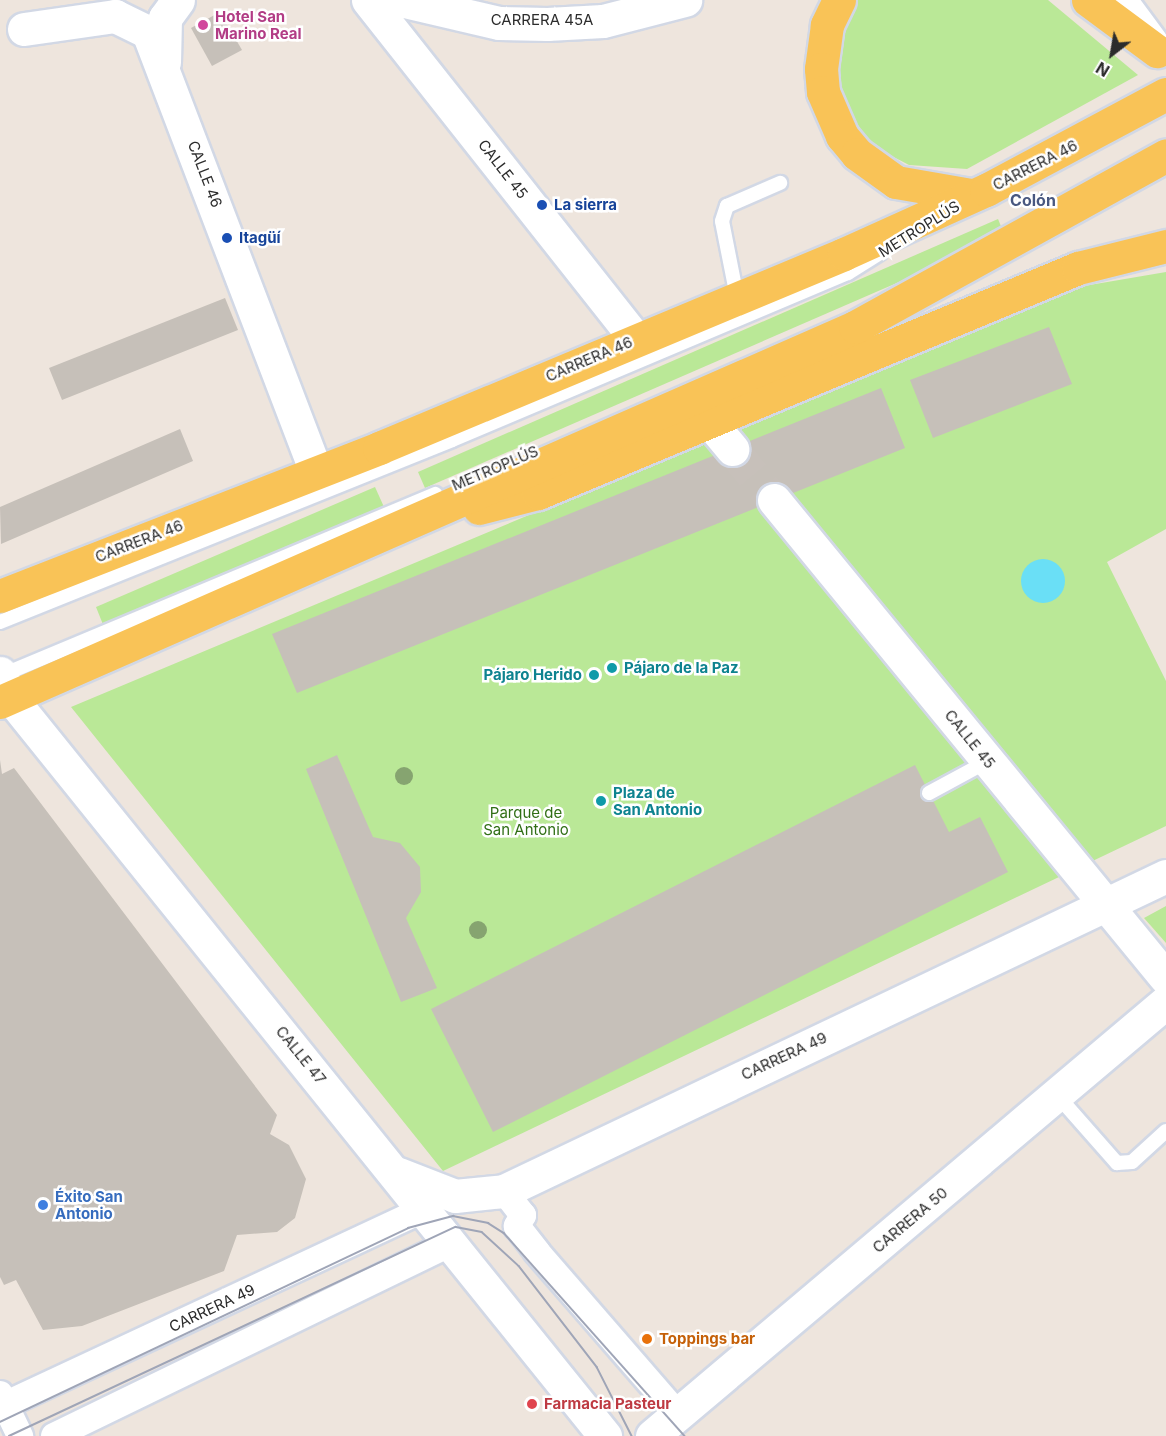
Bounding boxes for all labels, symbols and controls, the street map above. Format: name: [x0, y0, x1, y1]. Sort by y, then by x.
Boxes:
place label: Hotel San Marino Real: [215, 7, 302, 42]
street label: CARRERA 45A: [491, 11, 593, 29]
marker: Hotel San Marino Real: [196, 18, 210, 32]
north arrow: [1082, 24, 1142, 84]
text: N: [1092, 58, 1113, 81]
street label: CALLE 45: [474, 136, 532, 202]
street label: CARRERA 46: [990, 136, 1080, 194]
street label: CALLE 46: [184, 138, 226, 210]
district label: Colón: [1010, 190, 1056, 210]
place label: La sierra: [554, 196, 617, 214]
street label: METROPLÚS: [875, 197, 963, 261]
marker: La sierra: [535, 198, 549, 212]
place label: Itagüí: [239, 229, 281, 247]
marker: Itagüí: [220, 231, 234, 245]
street label: CARRERA 46: [543, 333, 635, 385]
street label: METROPLÚS: [449, 442, 541, 494]
street label: CARRERA 46: [93, 516, 185, 566]
place label: Pájaro de la Paz: [624, 659, 739, 677]
marker: Pájaro de la Paz: [605, 661, 619, 675]
place label: Pájaro Herido: [483, 666, 582, 684]
marker: Pájaro Herido: [587, 668, 601, 682]
street label: CALLE 45: [941, 706, 999, 772]
place label: Plaza de San Antonio: [613, 783, 702, 818]
marker: Plaza de San Antonio: [594, 794, 608, 808]
park label: Parque de San Antonio: [483, 803, 569, 838]
street label: CALLE 47: [272, 1022, 330, 1088]
street label: CARRERA 49: [738, 1028, 830, 1084]
street label: CARRERA 50: [869, 1183, 951, 1257]
place label: Éxito San Antonio: [55, 1187, 123, 1222]
marker: Éxito San Antonio: [36, 1198, 50, 1212]
street label: CARRERA 49: [166, 1280, 258, 1336]
place label: Toppings bar: [659, 1330, 755, 1348]
marker: Toppings bar: [640, 1332, 654, 1346]
place label: Farmacia Pasteur: [544, 1395, 671, 1413]
marker: Farmacia Pasteur: [525, 1397, 539, 1411]

